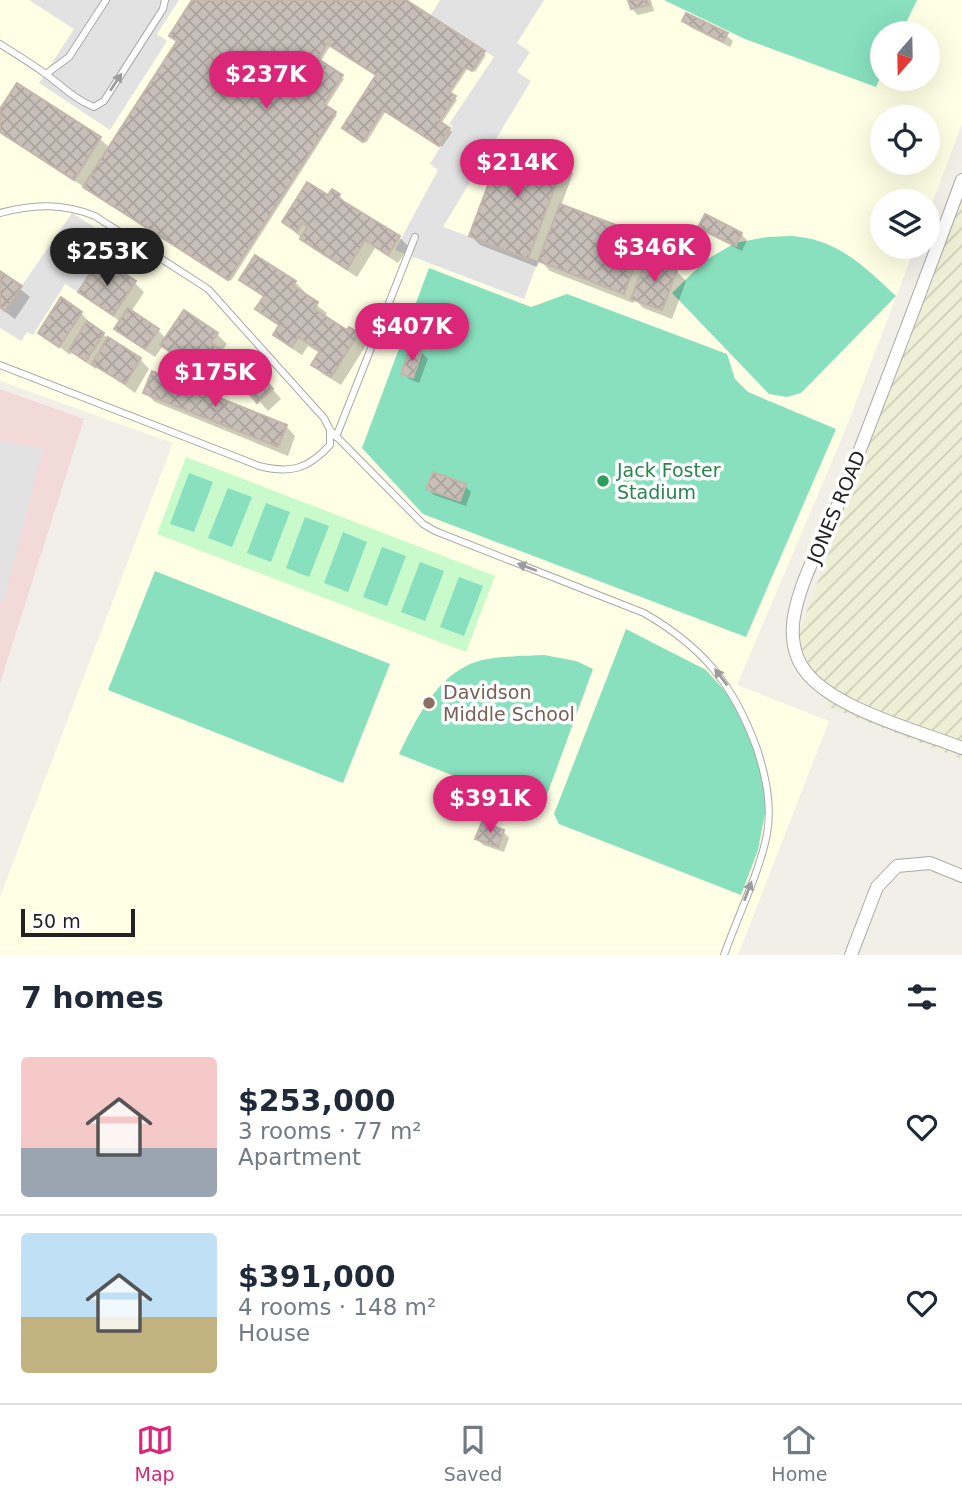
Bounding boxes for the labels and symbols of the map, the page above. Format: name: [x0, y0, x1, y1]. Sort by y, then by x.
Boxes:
north arrow: [870, 21, 940, 91]
pin: $237K: [217, 52, 315, 111]
one-way arrow: [109, 73, 122, 92]
pin: $214K: [468, 140, 566, 199]
pin: $346K: [605, 224, 703, 284]
pin: $253K: [58, 229, 156, 288]
pin: $407K: [363, 304, 461, 363]
pin: $175K: [166, 350, 264, 409]
street label: JONES ROAD: [802, 447, 870, 568]
place label: Jack Foster Stadium: [616, 459, 721, 503]
marker: Jack Foster Stadium: [595, 473, 611, 489]
one-way arrow: [516, 561, 537, 572]
one-way arrow: [714, 668, 728, 687]
place label: Davidson Middle School: [443, 681, 575, 725]
marker: Davidson Middle School: [421, 695, 437, 711]
pin: $391K: [441, 776, 539, 835]
one-way arrow: [742, 880, 753, 901]
scale bar: [21, 906, 135, 938]

